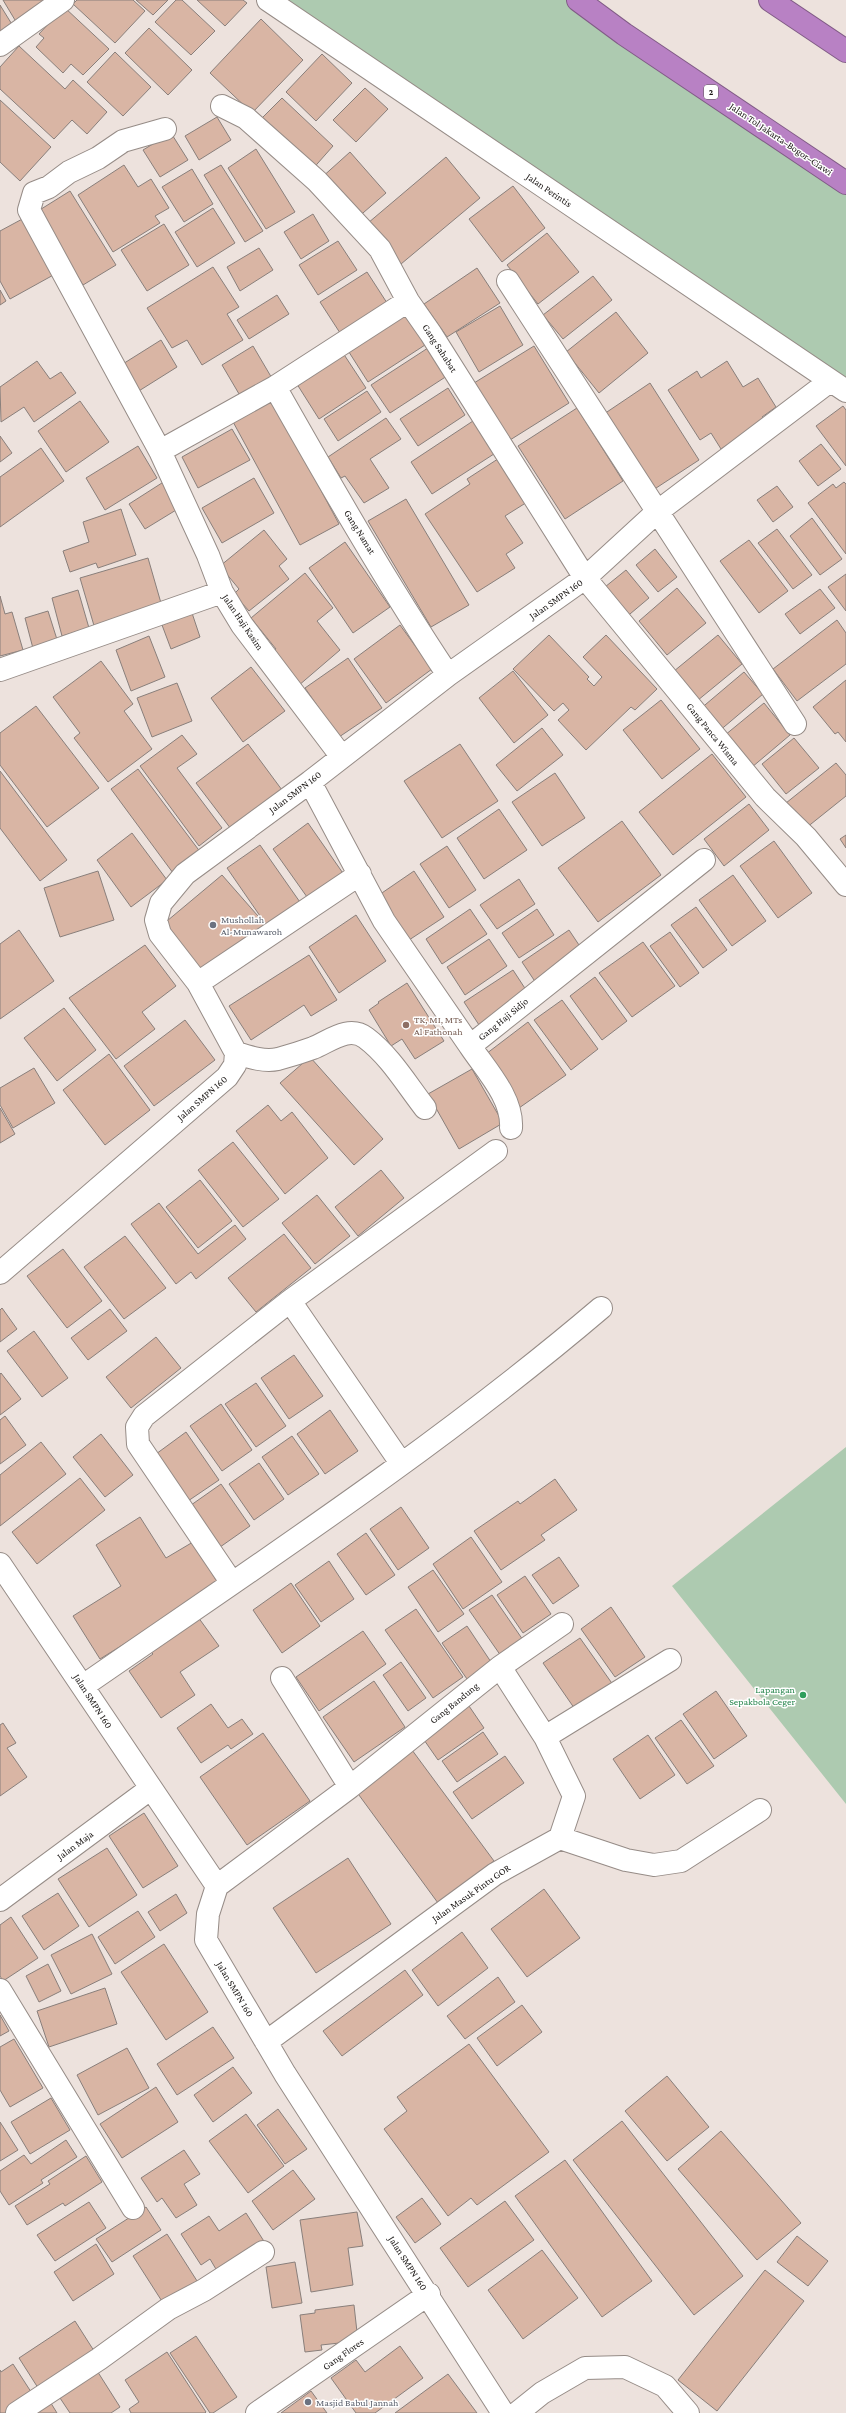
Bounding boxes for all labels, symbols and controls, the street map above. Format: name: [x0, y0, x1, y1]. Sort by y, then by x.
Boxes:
road number: 2: [704, 85, 718, 99]
street label: Jalan Tol Jakarta–Bogor–Ciawi: [727, 100, 835, 178]
street label: Jalan Perintis: [523, 170, 574, 209]
street label: Gang Sahabat: [420, 322, 460, 375]
street label: Gang Namat: [342, 508, 378, 557]
street label: Jalan SMPN 160: [526, 576, 585, 622]
street label: Jalan Haji Kasim: [219, 591, 266, 653]
street label: Gang Panca Wisma: [685, 701, 742, 768]
street label: Jalan SMPN 160: [266, 769, 324, 816]
place label: Mushollah Al-Munawaroh: [221, 914, 283, 937]
marker: Mushollah Al-Munawaroh: [208, 920, 218, 930]
street label: Gang Haji Sidjo: [476, 995, 531, 1043]
place label: TK, MI, MTs Al Fathonah: [414, 1014, 463, 1037]
marker: TK, MI, MTs Al Fathonah: [401, 1020, 411, 1030]
street label: Jalan SMPN 160: [174, 1073, 229, 1123]
street label: Jalan SMPN 160: [71, 1671, 115, 1731]
street label: Gang Bandung: [428, 1680, 481, 1726]
place label: Lapangan Sepakbola Ceger: [729, 1684, 796, 1707]
marker: Lapangan Sepakbola Ceger: [798, 1690, 808, 1700]
street label: Jalan Maja: [54, 1828, 96, 1863]
street label: Jalan Masuk Pintu GOR: [429, 1862, 513, 1925]
street label: Jalan SMPN 160: [214, 1958, 256, 2019]
street label: Jalan SMPN 160: [386, 2233, 430, 2293]
street label: Gang Flores: [320, 2336, 366, 2372]
marker: Masjid Babul Jannah: [303, 2397, 313, 2407]
place label: Masjid Babul Jannah: [316, 2397, 399, 2409]

